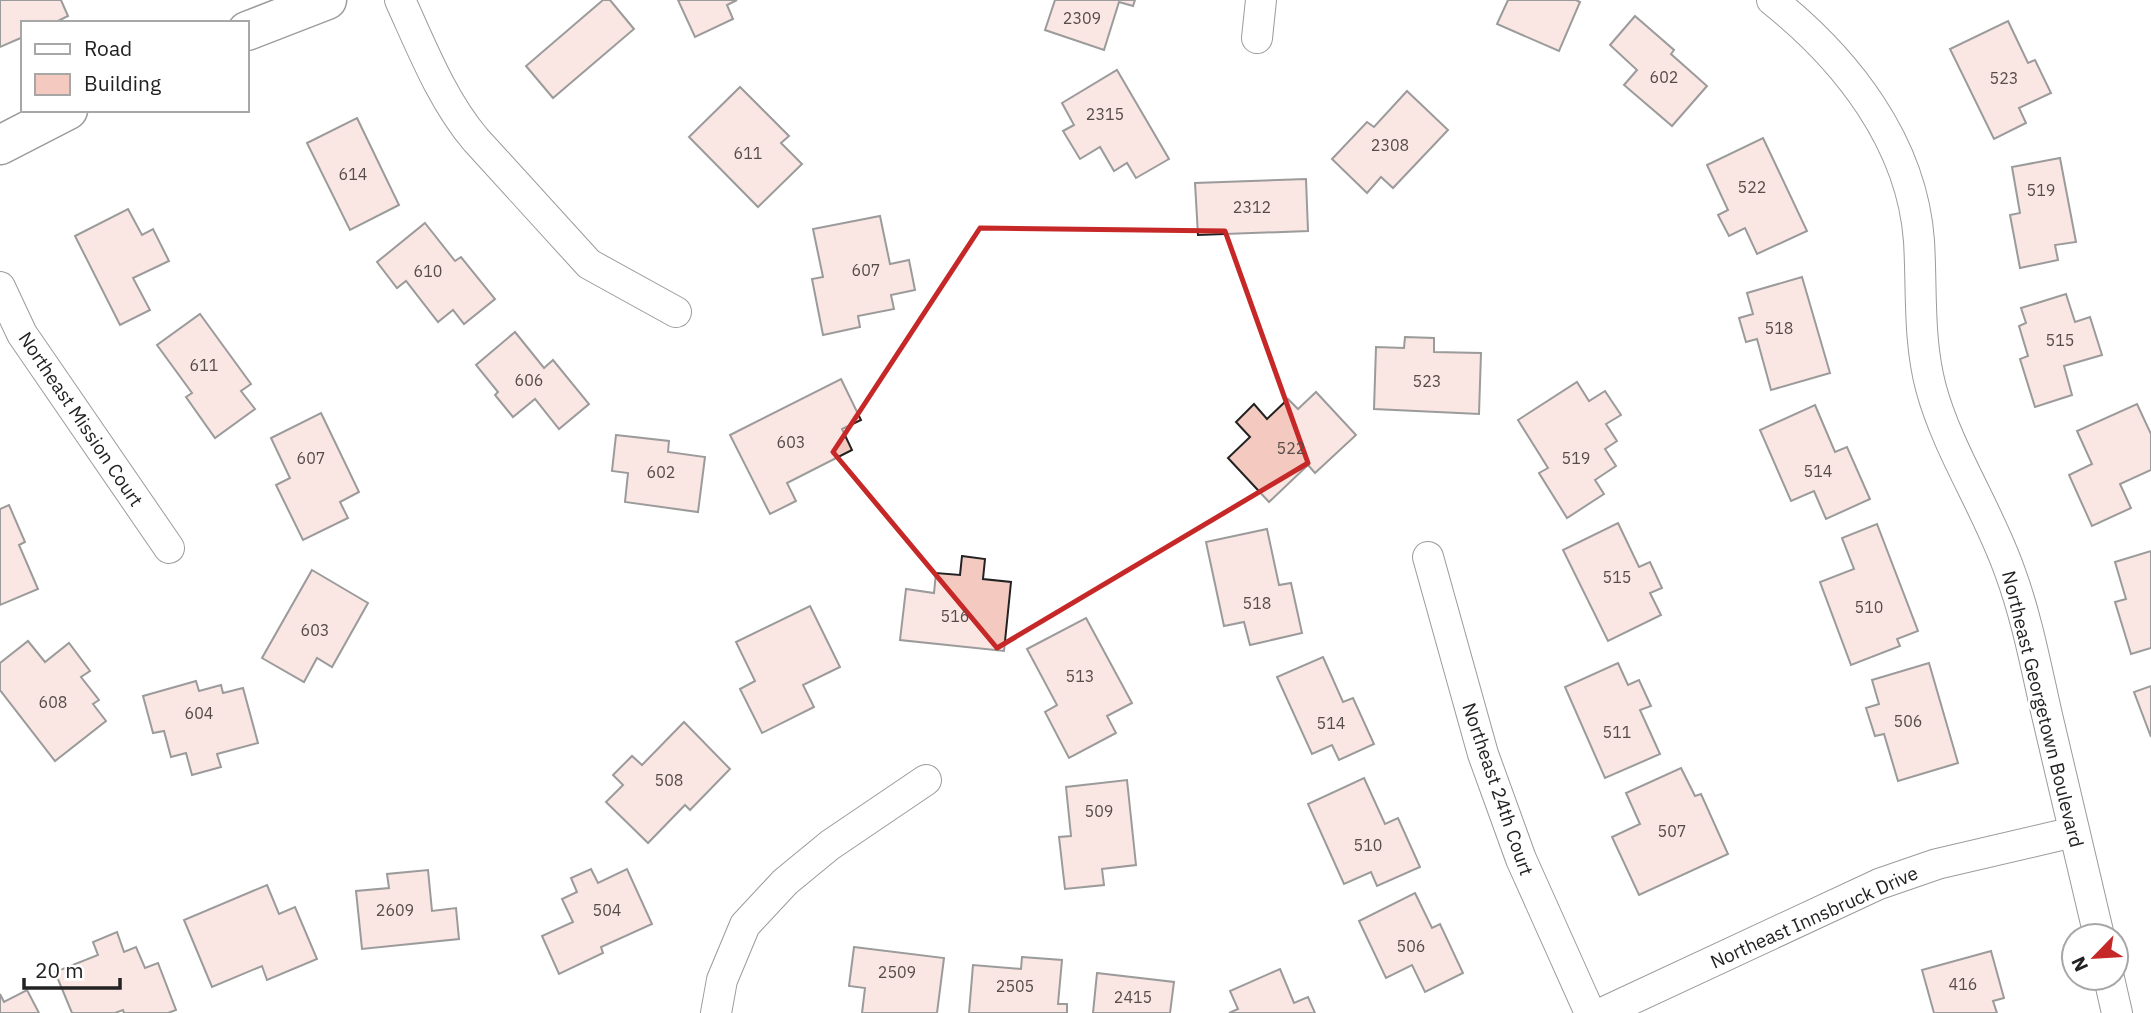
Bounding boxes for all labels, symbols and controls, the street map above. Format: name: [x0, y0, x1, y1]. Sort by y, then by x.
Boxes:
house number: 2309: [1063, 8, 1101, 28]
legend: [21, 21, 248, 112]
text: Road: [84, 34, 132, 62]
house number: 602: [1650, 67, 1678, 87]
house number: 523: [1990, 68, 2018, 88]
text: Building: [84, 69, 161, 97]
house number: 2315: [1086, 104, 1124, 124]
house number: 2308: [1371, 135, 1409, 155]
house number: 611: [734, 143, 762, 163]
house number: 614: [339, 164, 367, 184]
house number: 522: [1738, 177, 1766, 197]
house number: 519: [2027, 180, 2055, 200]
house number: 2312: [1233, 197, 1271, 217]
house number: 607: [852, 260, 880, 280]
house number: 610: [414, 261, 442, 281]
house number: 518: [1765, 318, 1793, 338]
street label: Northeast Mission Court: [14, 327, 148, 511]
house number: 515: [2046, 330, 2074, 350]
house number: 611: [190, 355, 218, 375]
house number: 606: [515, 370, 543, 390]
house number: 523: [1413, 371, 1441, 391]
house number: 603: [777, 432, 805, 452]
house number: 522: [1277, 438, 1305, 458]
house number: 607: [297, 448, 325, 468]
house number: 519: [1562, 448, 1590, 468]
house number: 514: [1804, 461, 1832, 481]
house number: 602: [647, 462, 675, 482]
house number: 515: [1603, 567, 1631, 587]
street label: Northeast Georgetown Boulevard: [1997, 568, 2089, 850]
house number: 518: [1243, 593, 1271, 613]
house number: 510: [1855, 597, 1883, 617]
house number: 516: [941, 606, 969, 626]
house number: 603: [301, 620, 329, 640]
house number: 513: [1066, 666, 1094, 686]
house number: 608: [39, 692, 67, 712]
street label: Northeast 24th Court: [1457, 699, 1539, 879]
house number: 604: [185, 703, 213, 723]
house number: 506: [1894, 711, 1922, 731]
house number: 514: [1317, 713, 1345, 733]
house number: 511: [1603, 722, 1631, 742]
house number: 508: [655, 770, 683, 790]
house number: 509: [1085, 801, 1113, 821]
house number: 507: [1658, 821, 1686, 841]
house number: 510: [1354, 835, 1382, 855]
street label: Northeast Innsbruck Drive: [1706, 860, 1922, 974]
house number: 2609: [376, 900, 414, 920]
house number: 504: [593, 900, 621, 920]
north arrow: [2060, 922, 2130, 992]
house number: 506: [1397, 936, 1425, 956]
scale bar: [24, 946, 121, 990]
text: N: [2066, 953, 2093, 975]
text: 20 m: [35, 956, 84, 984]
house number: 2509: [878, 962, 916, 982]
house number: 416: [1949, 974, 1977, 994]
house number: 2505: [996, 976, 1034, 996]
house number: 2415: [1114, 987, 1152, 1007]

